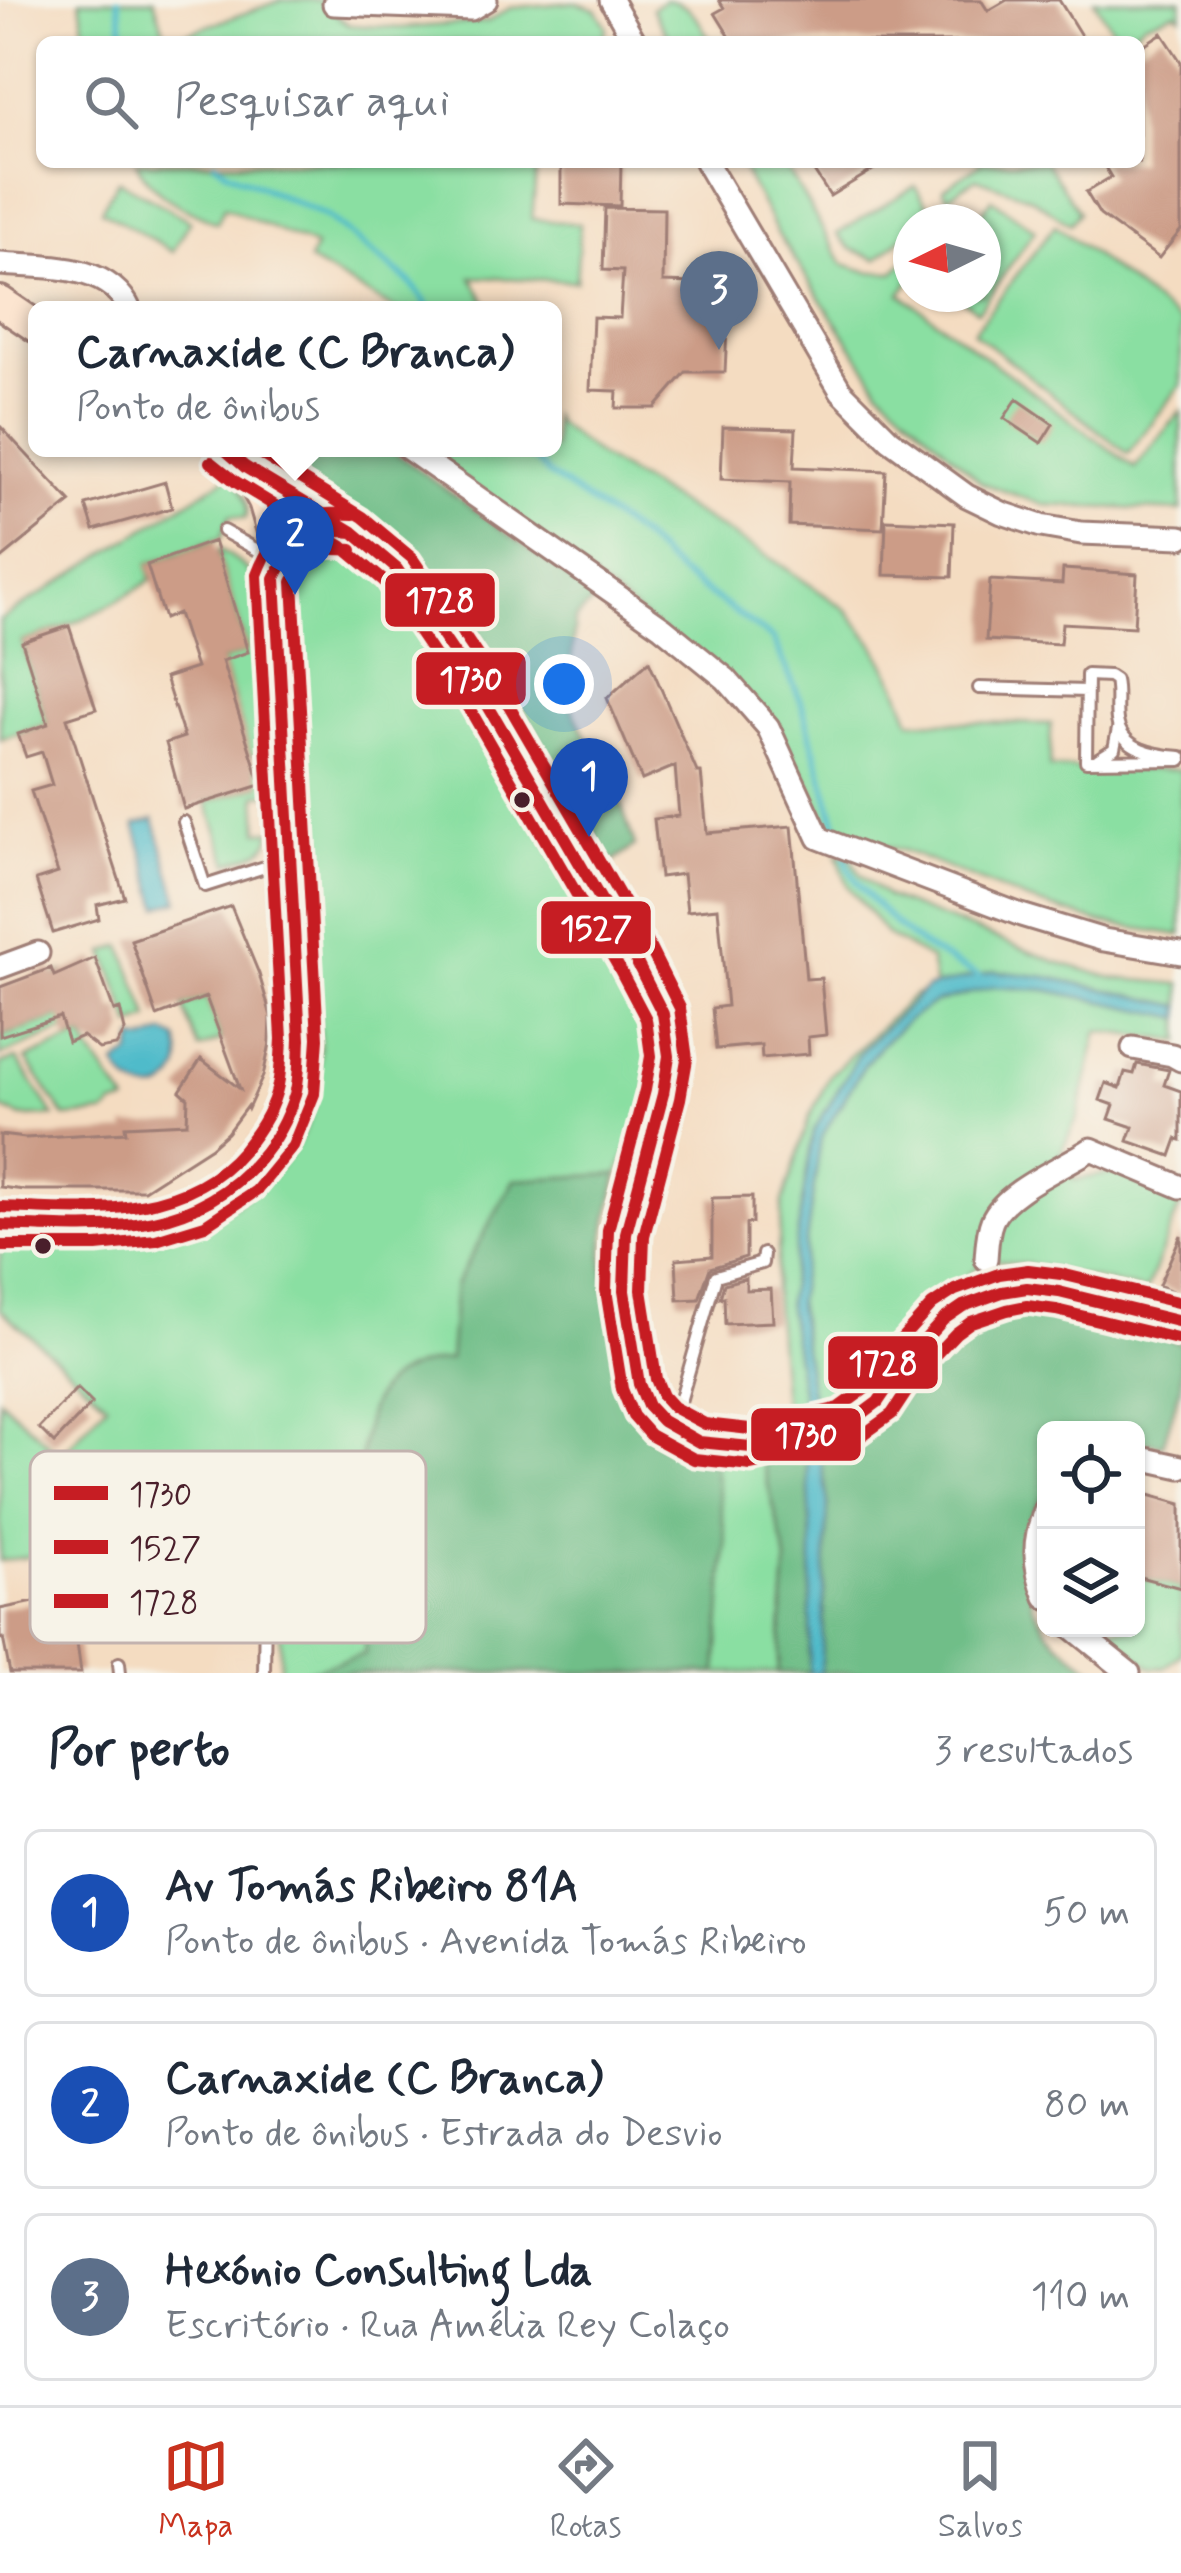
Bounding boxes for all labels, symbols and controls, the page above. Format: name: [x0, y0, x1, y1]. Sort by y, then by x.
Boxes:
search box: [36, 36, 1145, 168]
icon: search: [78, 69, 144, 135]
text: Pesquisar aqui: [174, 73, 450, 132]
north arrow: [893, 204, 1001, 312]
pin: 3: [680, 251, 758, 350]
popup: [28, 301, 562, 457]
text: Carnaxide (C Branca): [76, 324, 514, 383]
text: Ponto de ônibus: [76, 383, 320, 434]
pin: 2: [256, 496, 334, 595]
line badge: 1728: [383, 571, 497, 629]
text: 1728: [405, 580, 475, 624]
line badge: 1730: [414, 650, 528, 707]
your location: [534, 654, 594, 714]
text: 1730: [439, 659, 503, 703]
pin: 1: [550, 738, 628, 837]
unlabelled marker: [511, 789, 533, 811]
line badge: 1527: [539, 899, 653, 956]
text: 1527: [560, 908, 632, 952]
unlabelled marker: [32, 1235, 54, 1257]
line badge: 1728: [826, 1334, 940, 1391]
text: 1728: [848, 1343, 918, 1387]
line badge: 1730: [749, 1406, 863, 1463]
text: 1730: [774, 1415, 838, 1459]
map controls: [1037, 1421, 1145, 1637]
button: locate: [1037, 1421, 1145, 1529]
legend: [30, 1451, 426, 1643]
text: 1730: [129, 1474, 192, 1518]
text: 1527: [129, 1528, 201, 1572]
button: layers: [1037, 1529, 1145, 1637]
text: 1728: [129, 1582, 199, 1626]
text: Por perto: [48, 1718, 230, 1784]
text: 3 resultados: [934, 1726, 1133, 1777]
text: Av Tomás Ribeiro 81A: [165, 1858, 579, 1917]
text: 1: [81, 1888, 99, 1939]
text: 50 m: [1043, 1888, 1130, 1939]
text: Ponto de ônibus · Avenida Tomás Ribeiro: [165, 1917, 807, 1968]
text: Carnaxide (C Branca): [165, 2050, 603, 2109]
text: 2: [80, 2080, 100, 2131]
text: 80 m: [1044, 2080, 1130, 2131]
text: Ponto de ônibus · Estrada do Desvio: [165, 2109, 723, 2160]
text: Hexónio Consulting Lda: [165, 2242, 592, 2301]
text: 3: [81, 2272, 99, 2323]
text: 110 m: [1031, 2272, 1130, 2323]
text: Escritório · Rua Amélia Rey Colaço: [165, 2301, 730, 2352]
tab: Mapa: [158, 2433, 233, 2549]
tab: Rotas: [550, 2433, 621, 2549]
tab: Salvos: [938, 2433, 1023, 2549]

